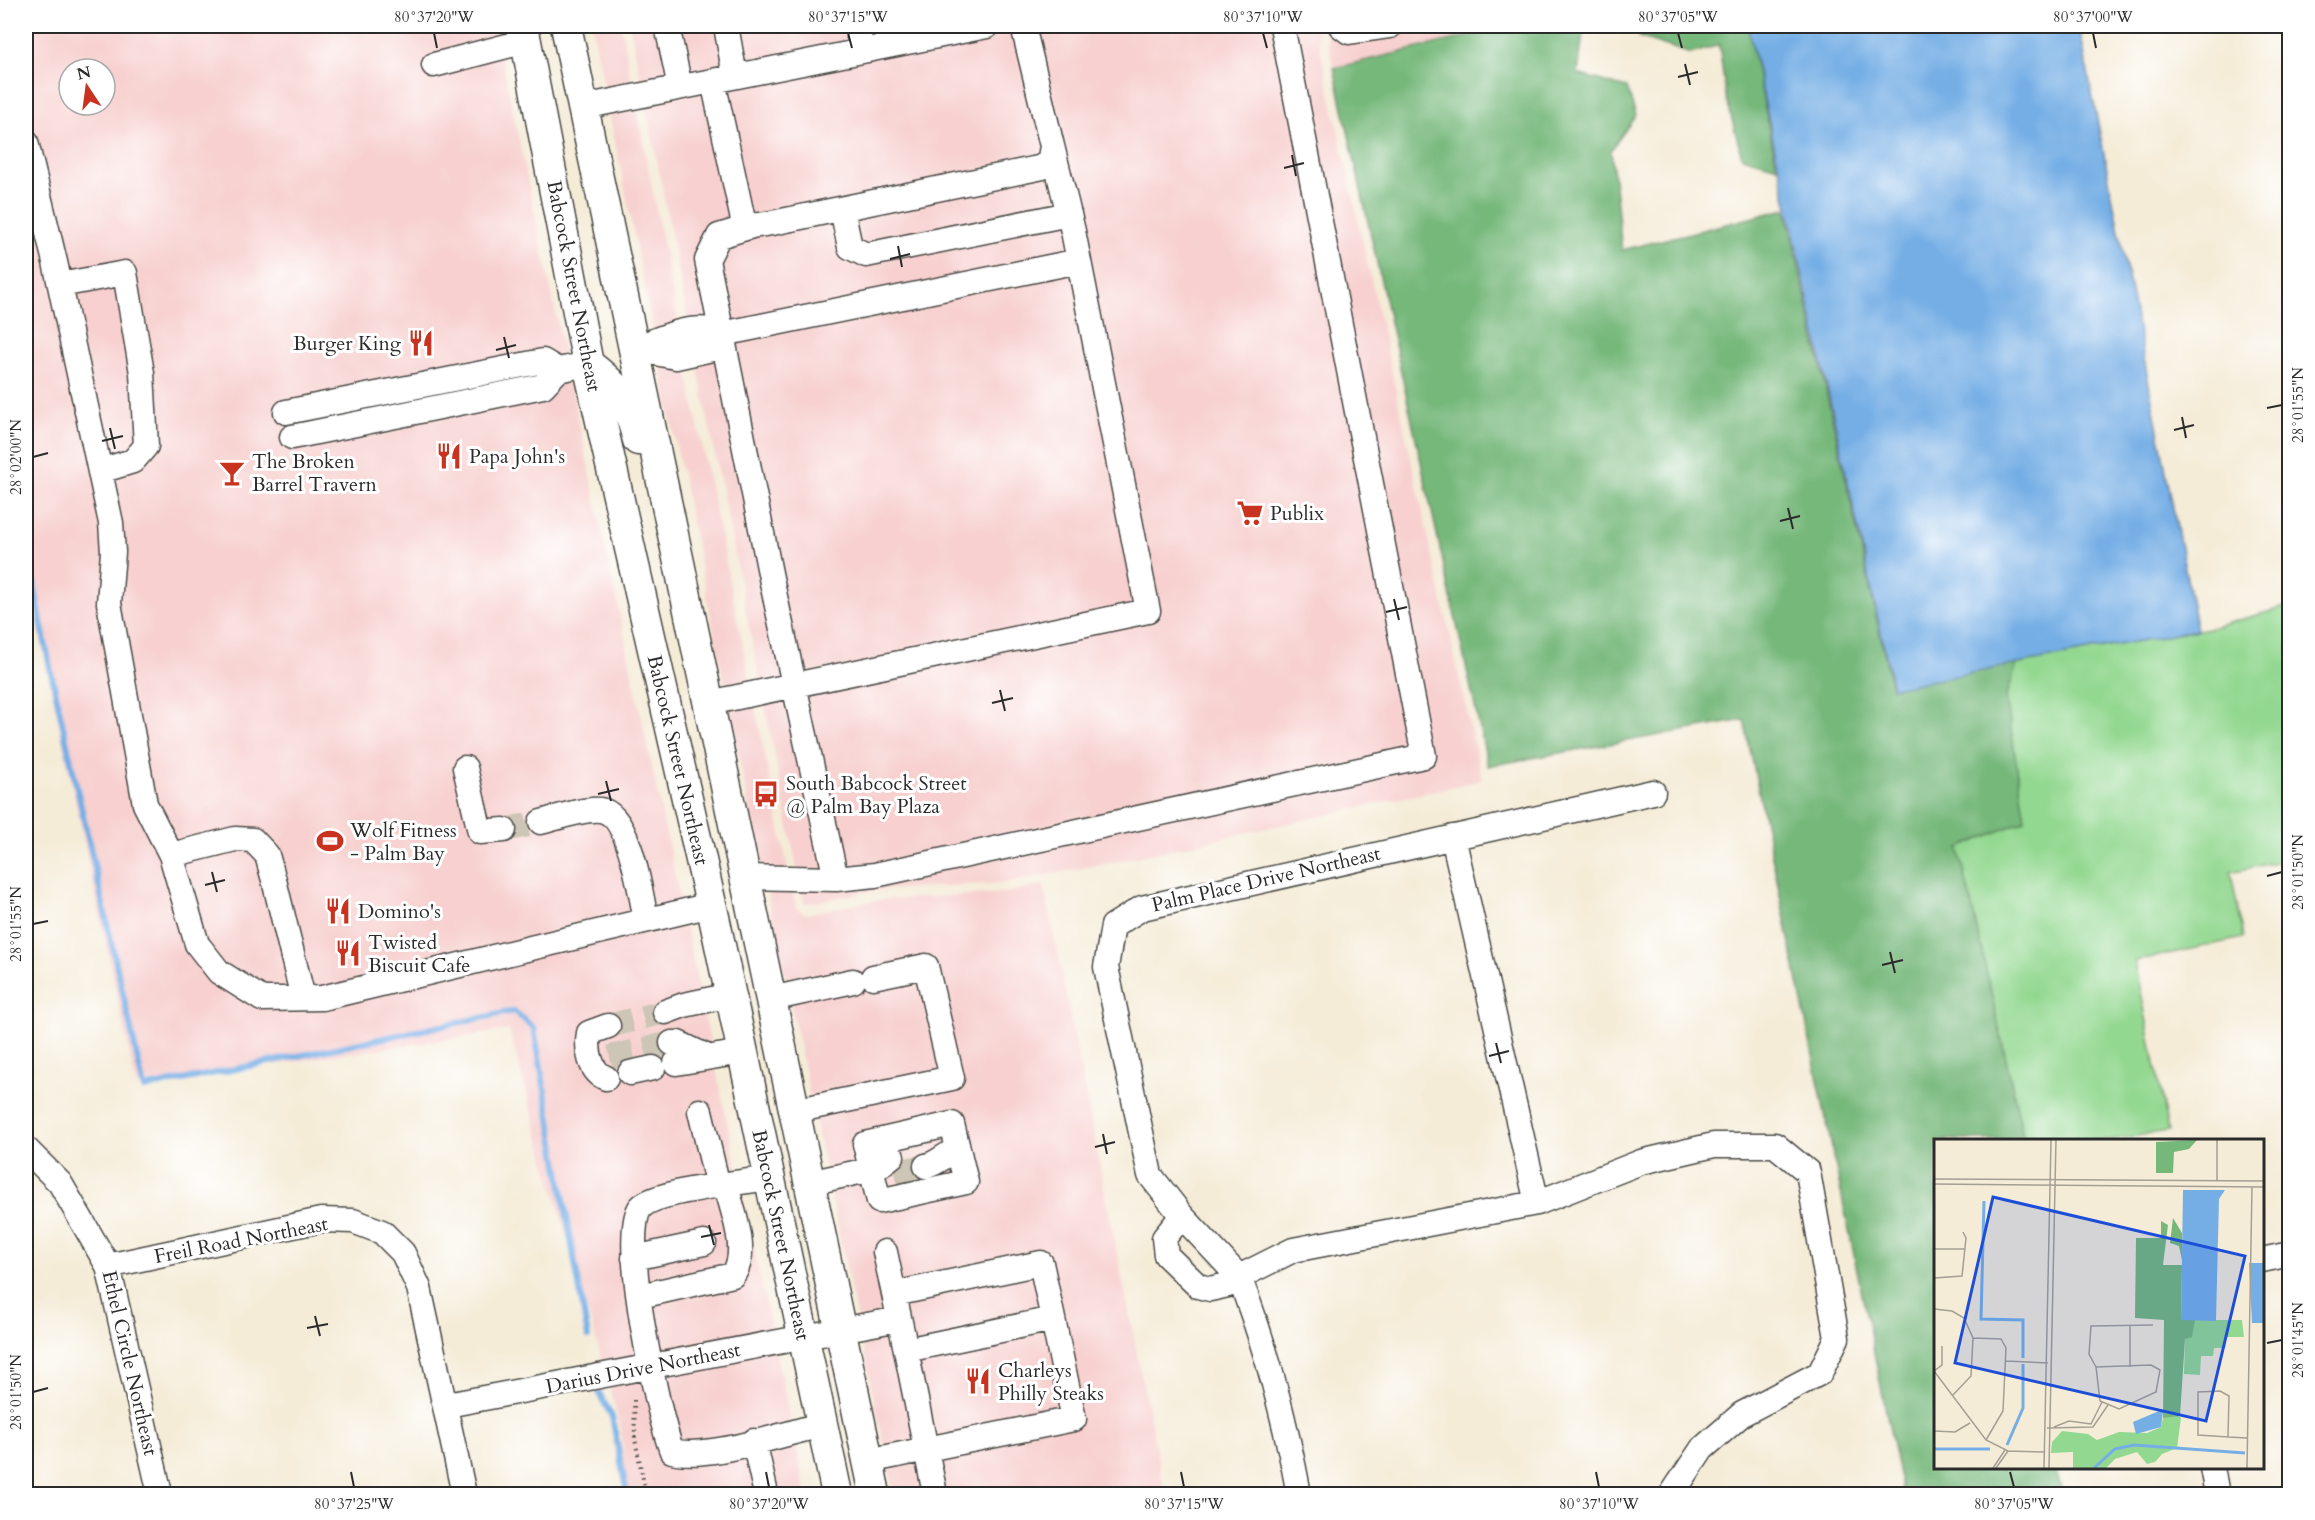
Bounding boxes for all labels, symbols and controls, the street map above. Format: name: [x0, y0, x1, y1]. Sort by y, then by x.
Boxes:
text: 80°37'20"W: [394, 7, 474, 27]
text: 80°37'15"W: [808, 7, 888, 27]
text: 80°37'10"W: [1223, 7, 1303, 27]
text: 80°37'05"W: [1638, 7, 1718, 27]
text: 80°37'00"W: [2053, 7, 2133, 27]
north arrow: [57, 57, 117, 117]
text: N: [75, 61, 93, 86]
street label: Babcock Street Northeast: [540, 178, 608, 395]
restaurant icon: Burger King: [406, 328, 436, 358]
place label: Burger King: [293, 330, 402, 357]
text: 28°01'55"N: [2288, 367, 2308, 443]
text: 28°02'00"N: [6, 419, 26, 495]
restaurant icon: Papa John's: [434, 441, 464, 471]
place label: Papa John's: [469, 443, 565, 470]
place label: The Broken Barrel Travern: [252, 448, 377, 498]
bar icon: The Broken Barrel Travern: [217, 458, 247, 488]
supermarket icon: Publix: [1235, 498, 1265, 528]
place label: Publix: [1270, 500, 1324, 527]
street label: Babcock Street Northeast: [641, 652, 715, 868]
place label: South Babcock Street @ Palm Bay Plaza: [786, 770, 967, 820]
bus stop icon: South Babcock Street @ Palm Bay Plaza: [751, 779, 781, 809]
place label: Wolf Fitness - Palm Bay: [349, 817, 457, 867]
sports icon: Wolf Fitness - Palm Bay: [315, 826, 345, 856]
text: 28°01'50"N: [2288, 834, 2308, 910]
street label: Palm Place Drive Northeast: [1149, 839, 1384, 918]
text: 28°01'55"N: [6, 886, 26, 962]
restaurant icon: Domino's: [323, 896, 353, 926]
place label: Domino's: [358, 898, 441, 925]
place label: Twisted Biscuit Cafe: [368, 929, 470, 979]
restaurant icon: Twisted Biscuit Cafe: [333, 938, 363, 968]
street label: Babcock Street Northeast: [745, 1127, 817, 1344]
inset map: [1934, 1139, 2264, 1469]
street label: Freil Road Northeast: [152, 1210, 331, 1270]
street label: Ethel Circle Northeast: [96, 1268, 165, 1459]
text: 28°01'45"N: [2288, 1302, 2308, 1378]
street label: Darius Drive Northeast: [543, 1336, 743, 1400]
text: 28°01'50"N: [6, 1354, 26, 1430]
place label: Charleys Philly Steaks: [998, 1357, 1104, 1407]
restaurant icon: Charleys Philly Steaks: [963, 1366, 993, 1396]
text: 80°37'25"W: [314, 1494, 394, 1514]
text: 80°37'20"W: [729, 1494, 809, 1514]
text: 80°37'15"W: [1144, 1494, 1224, 1514]
text: 80°37'10"W: [1559, 1494, 1639, 1514]
text: 80°37'05"W: [1974, 1494, 2054, 1514]

